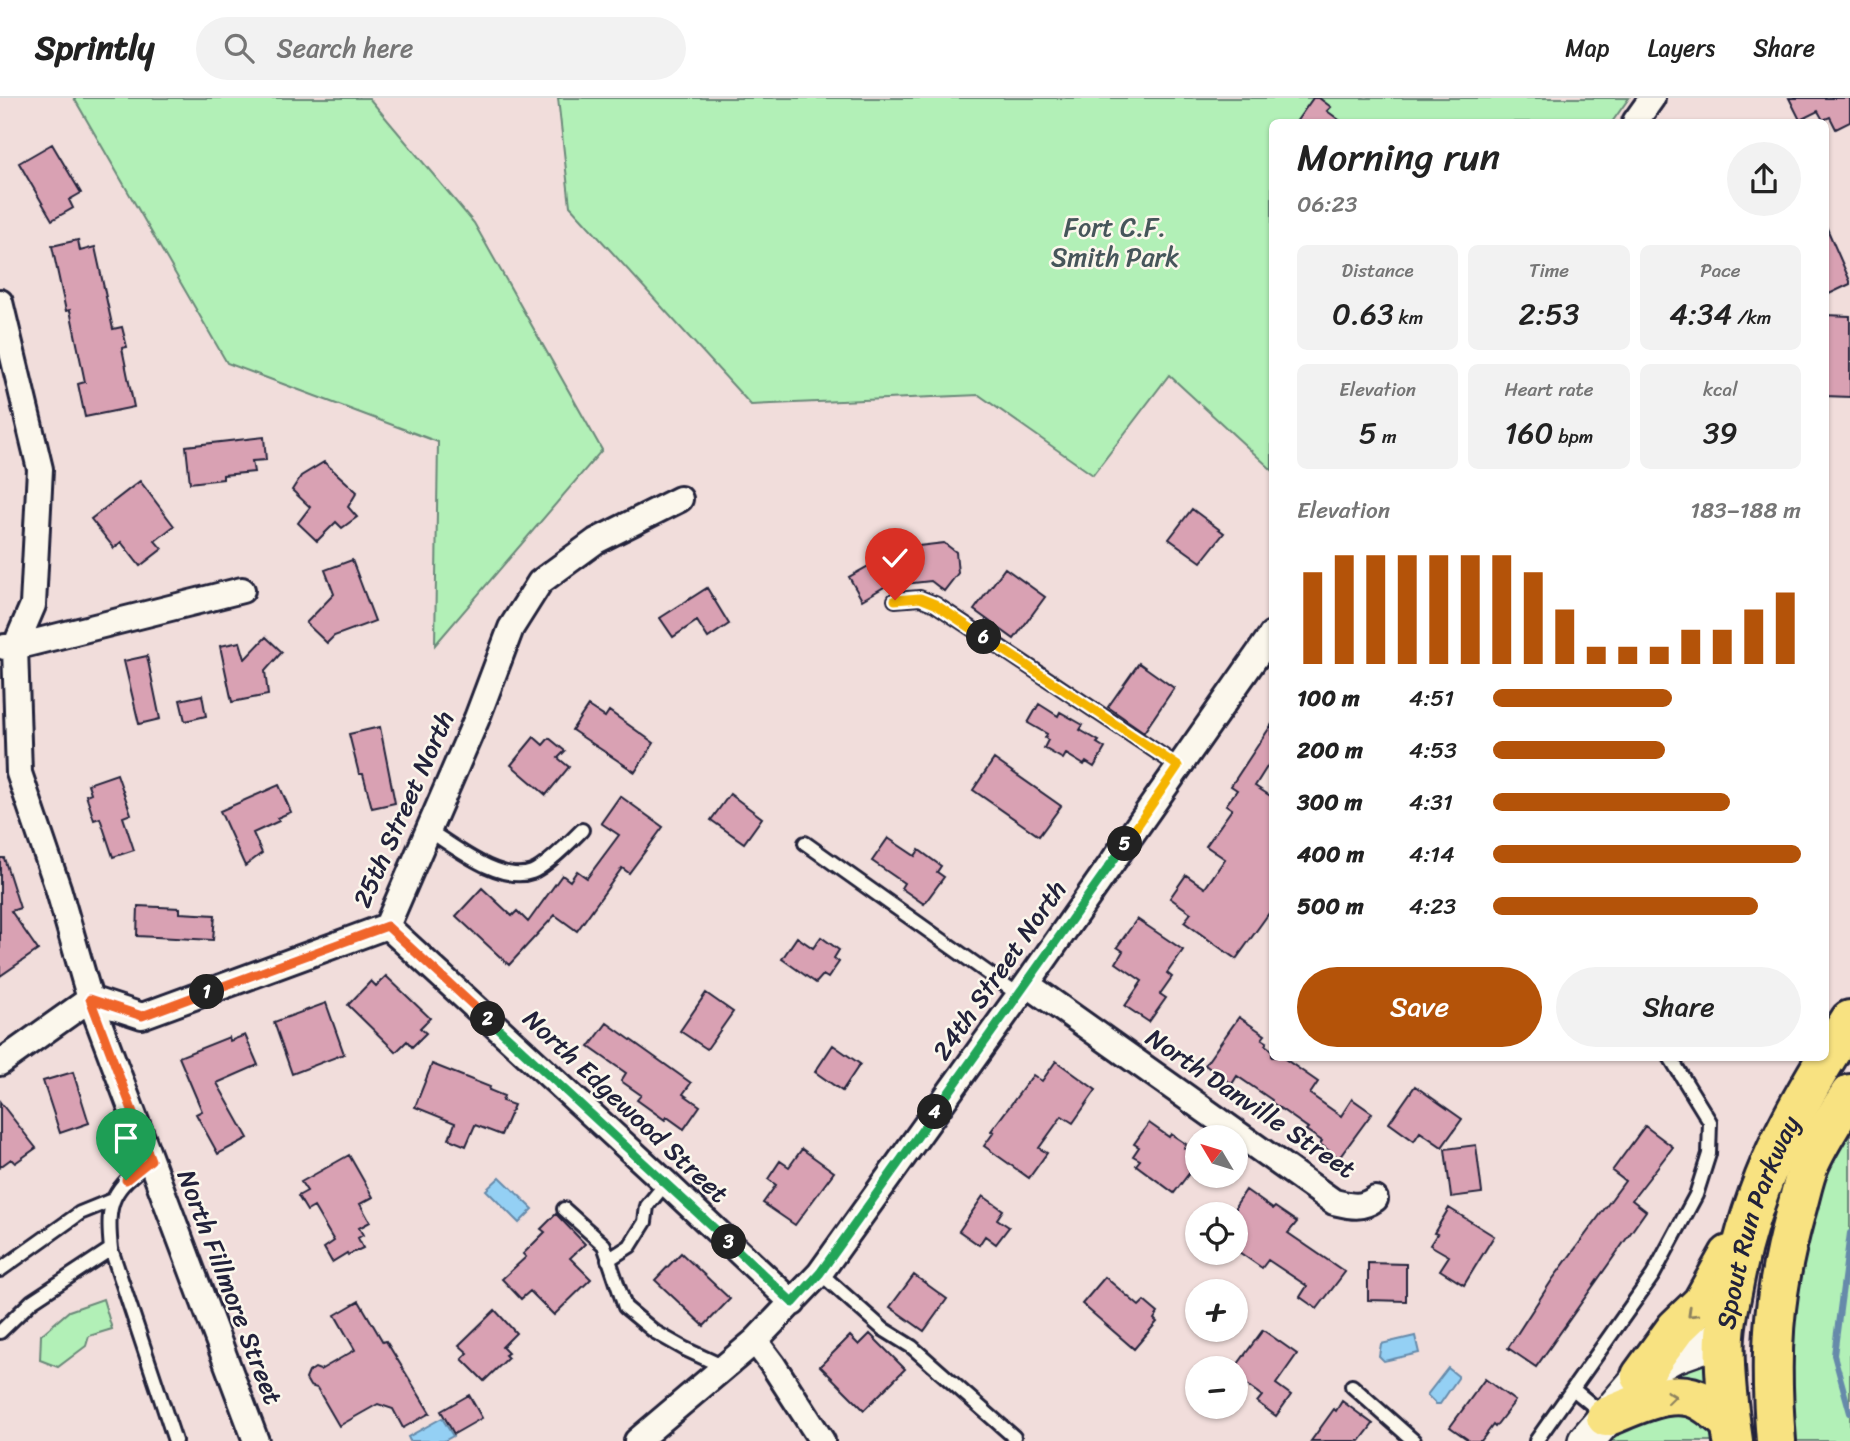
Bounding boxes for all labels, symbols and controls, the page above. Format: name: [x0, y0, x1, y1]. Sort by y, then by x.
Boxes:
search box: [196, 17, 686, 80]
text: Sprintly: [35, 19, 154, 77]
text: Search here: [276, 25, 413, 71]
text: Map: [1565, 27, 1610, 69]
text: Layers: [1648, 27, 1715, 69]
text: Share: [1753, 27, 1815, 69]
icon: search: [220, 29, 258, 67]
text: Morning run: [1297, 124, 1500, 191]
button: share: [1727, 142, 1801, 216]
text: 06:23: [1297, 184, 1357, 225]
park label: Fort C.F. Smith Park: [1051, 204, 1179, 280]
text: Distance: [1342, 254, 1414, 287]
text: Time: [1529, 254, 1569, 287]
text: Pace: [1700, 254, 1740, 287]
text: 0.63: [1332, 287, 1394, 341]
text: 2:53: [1518, 287, 1580, 341]
text: 4:34: [1669, 287, 1732, 341]
text: km: [1394, 301, 1423, 334]
text: /km: [1732, 301, 1771, 334]
text: Elevation: [1339, 373, 1416, 406]
text: Heart rate: [1504, 373, 1594, 406]
text: kcal: [1703, 373, 1738, 406]
text: 5: [1359, 406, 1377, 460]
text: 160: [1505, 406, 1553, 460]
text: 39: [1703, 406, 1738, 460]
text: m: [1377, 420, 1397, 453]
text: bpm: [1553, 420, 1593, 453]
text: Elevation: [1297, 490, 1390, 531]
text: 183–188 m: [1690, 490, 1801, 531]
pin: [865, 528, 925, 600]
icon: check: [876, 539, 914, 577]
pin: 6: [967, 620, 1002, 654]
text: 6: [978, 620, 989, 653]
text: 100 m: [1297, 678, 1360, 719]
text: 4:51: [1409, 678, 1454, 719]
street label: 25th Street North: [339, 703, 467, 915]
text: 200 m: [1297, 730, 1363, 771]
text: 4:53: [1409, 730, 1457, 771]
text: 300 m: [1297, 782, 1362, 823]
text: 4:31: [1409, 782, 1453, 823]
pin: 5: [1108, 826, 1142, 862]
text: 5: [1119, 827, 1130, 860]
text: 400 m: [1297, 834, 1364, 875]
text: 4:14: [1409, 834, 1455, 875]
street label: 24th Street North: [919, 870, 1079, 1070]
text: 500 m: [1297, 886, 1364, 927]
text: 4:23: [1409, 886, 1456, 927]
button: Save: [1297, 967, 1542, 1047]
button: Share: [1556, 967, 1801, 1047]
pin: 1: [190, 974, 224, 1010]
text: 1: [202, 975, 211, 1008]
street label: North Edgewood Street: [512, 997, 740, 1215]
pin: 2: [470, 1002, 505, 1037]
text: 2: [482, 1002, 493, 1035]
street label: North Danville Street: [1136, 1015, 1366, 1191]
pin: 4: [918, 1094, 953, 1130]
text: 4: [929, 1095, 940, 1128]
street label: Spout Run Parkway: [1703, 1107, 1813, 1332]
pin: [96, 1108, 156, 1180]
icon: arrive: [107, 1119, 145, 1157]
north arrow: [1185, 1125, 1248, 1188]
map controls: [1185, 1125, 1248, 1419]
street label: North Fillmore Street: [164, 1163, 296, 1411]
button: locate: [1185, 1202, 1248, 1265]
pin: 3: [712, 1224, 746, 1260]
text: 3: [723, 1225, 734, 1258]
button: +: [1185, 1279, 1248, 1342]
one-way arrow: [1687, 1305, 1700, 1318]
button: −: [1185, 1356, 1248, 1419]
one-way arrow: [1666, 1390, 1677, 1405]

